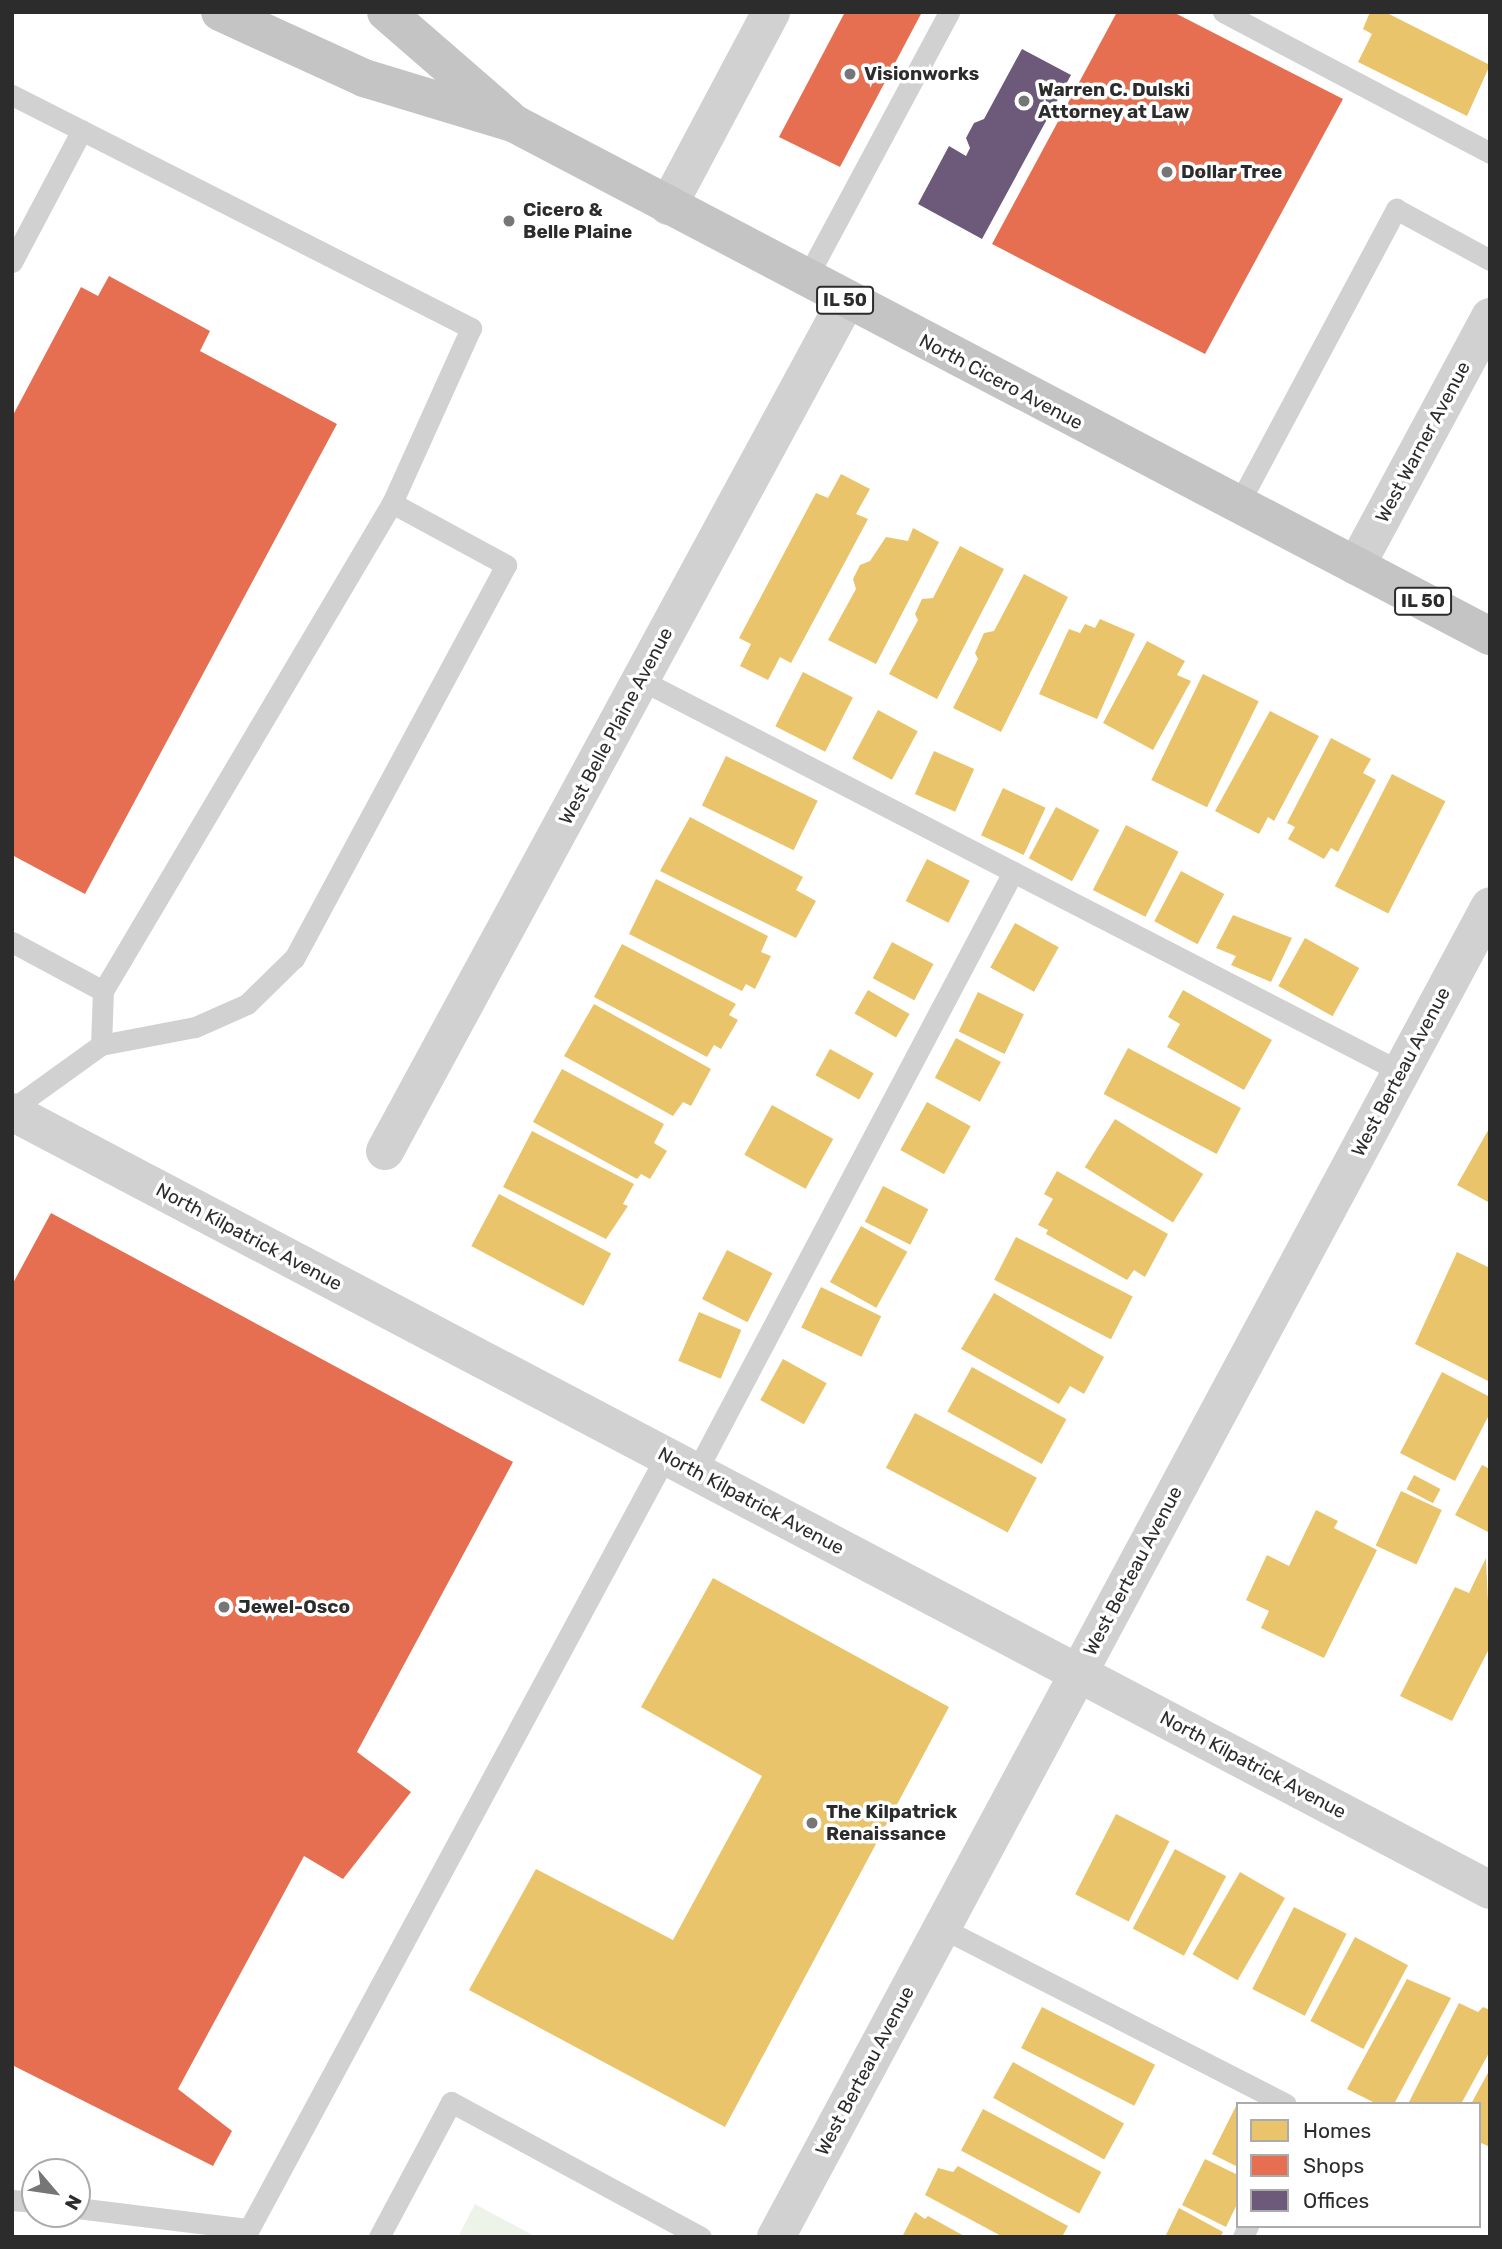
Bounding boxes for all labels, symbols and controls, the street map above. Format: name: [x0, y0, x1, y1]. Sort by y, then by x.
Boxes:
place label: Visionworks: [864, 63, 979, 85]
marker: Visionworks: [842, 66, 858, 82]
place label: Warren C. Dulski Attorney at Law: [1038, 79, 1190, 123]
marker: Warren C. Dulski Attorney at Law: [1016, 93, 1032, 109]
place label: Dollar Tree: [1181, 161, 1283, 183]
marker: Dollar Tree: [1159, 164, 1175, 180]
place label: Cicero & Belle Plaine: [523, 199, 632, 243]
marker: Cicero & Belle Plaine: [501, 213, 517, 229]
road number: IL 50: [815, 286, 875, 314]
street label: North Cicero Avenue: [915, 329, 1087, 435]
street label: West Warner Avenue: [1371, 357, 1475, 527]
road number: IL 50: [1393, 586, 1453, 616]
street label: West Belle Plaine Avenue: [554, 623, 678, 829]
street label: West Berteau Avenue: [1347, 983, 1455, 1161]
street label: North Kilpatrick Avenue: [152, 1178, 346, 1296]
street label: North Kilpatrick Avenue: [654, 1442, 848, 1560]
street label: West Berteau Avenue: [1079, 1482, 1187, 1660]
place label: Jewel-Osco: [238, 1596, 350, 1618]
marker: Jewel-Osco: [216, 1599, 232, 1615]
street label: North Kilpatrick Avenue: [1156, 1706, 1350, 1824]
place label: The Kilpatrick Renaissance: [826, 1801, 957, 1845]
marker: The Kilpatrick Renaissance: [804, 1815, 820, 1831]
street label: West Berteau Avenue: [811, 1982, 919, 2160]
legend: [1236, 2102, 1481, 2228]
text: Homes: [1303, 2118, 1371, 2143]
text: Shops: [1303, 2153, 1364, 2178]
north arrow: [21, 2158, 91, 2228]
text: Offices: [1303, 2188, 1369, 2213]
text: N: [60, 2191, 86, 2214]

